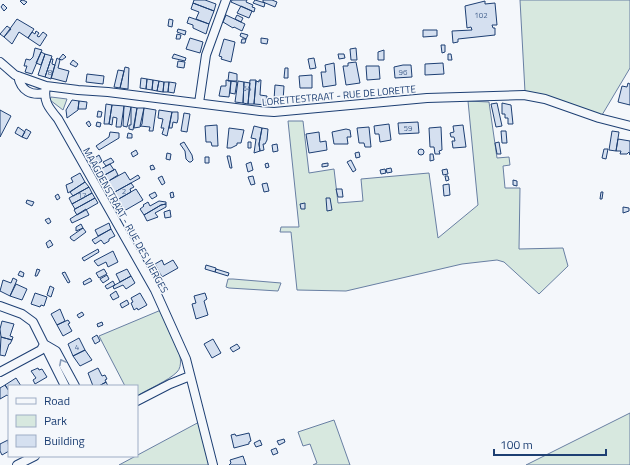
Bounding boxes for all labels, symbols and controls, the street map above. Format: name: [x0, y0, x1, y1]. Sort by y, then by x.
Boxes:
house number: 102: [474, 9, 488, 21]
house number: 8: [48, 66, 53, 78]
house number: 96: [399, 66, 408, 78]
street label: LORETTESTRAAT - RUE DE LORETTE: [261, 81, 417, 110]
house number: 54: [243, 82, 252, 94]
house number: 59: [404, 122, 413, 134]
street label: MAAGDENSTRAAT - RUE DES VIERGES: [79, 145, 172, 296]
house number: 2: [122, 185, 126, 197]
house number: 17: [78, 189, 86, 201]
house number: 4: [75, 341, 80, 353]
one-way arrow: [60, 359, 67, 366]
legend: [8, 385, 138, 457]
text: Road: [44, 391, 70, 410]
text: Park: [44, 411, 67, 430]
text: Building: [44, 431, 85, 450]
scale bar: [494, 431, 606, 457]
text: 100 m: [500, 435, 533, 454]

